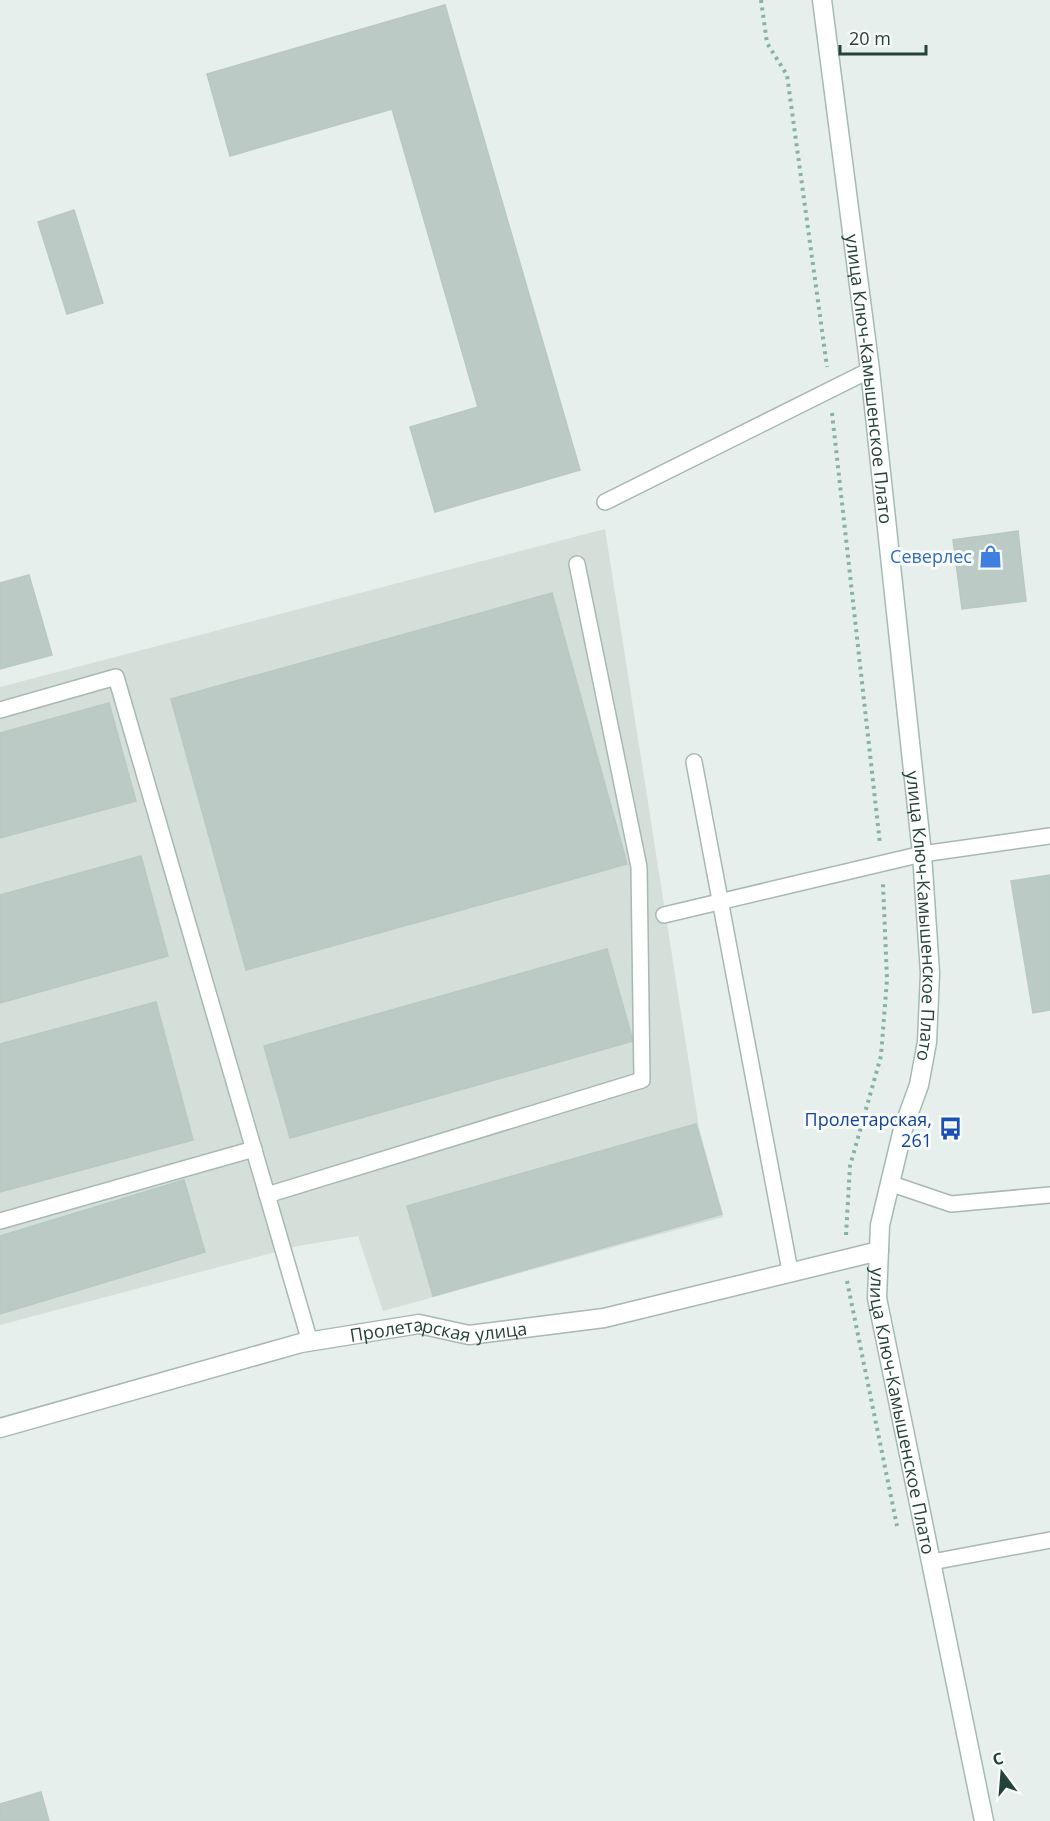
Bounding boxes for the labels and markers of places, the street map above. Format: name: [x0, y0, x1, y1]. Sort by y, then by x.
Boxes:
shop icon: Северлес: [977, 543, 1003, 569]
place label: Северлес: [890, 544, 972, 568]
place label: Пролетарская, 261: [805, 1107, 932, 1152]
bus stop icon: Пролетарская, 261: [937, 1116, 963, 1142]

